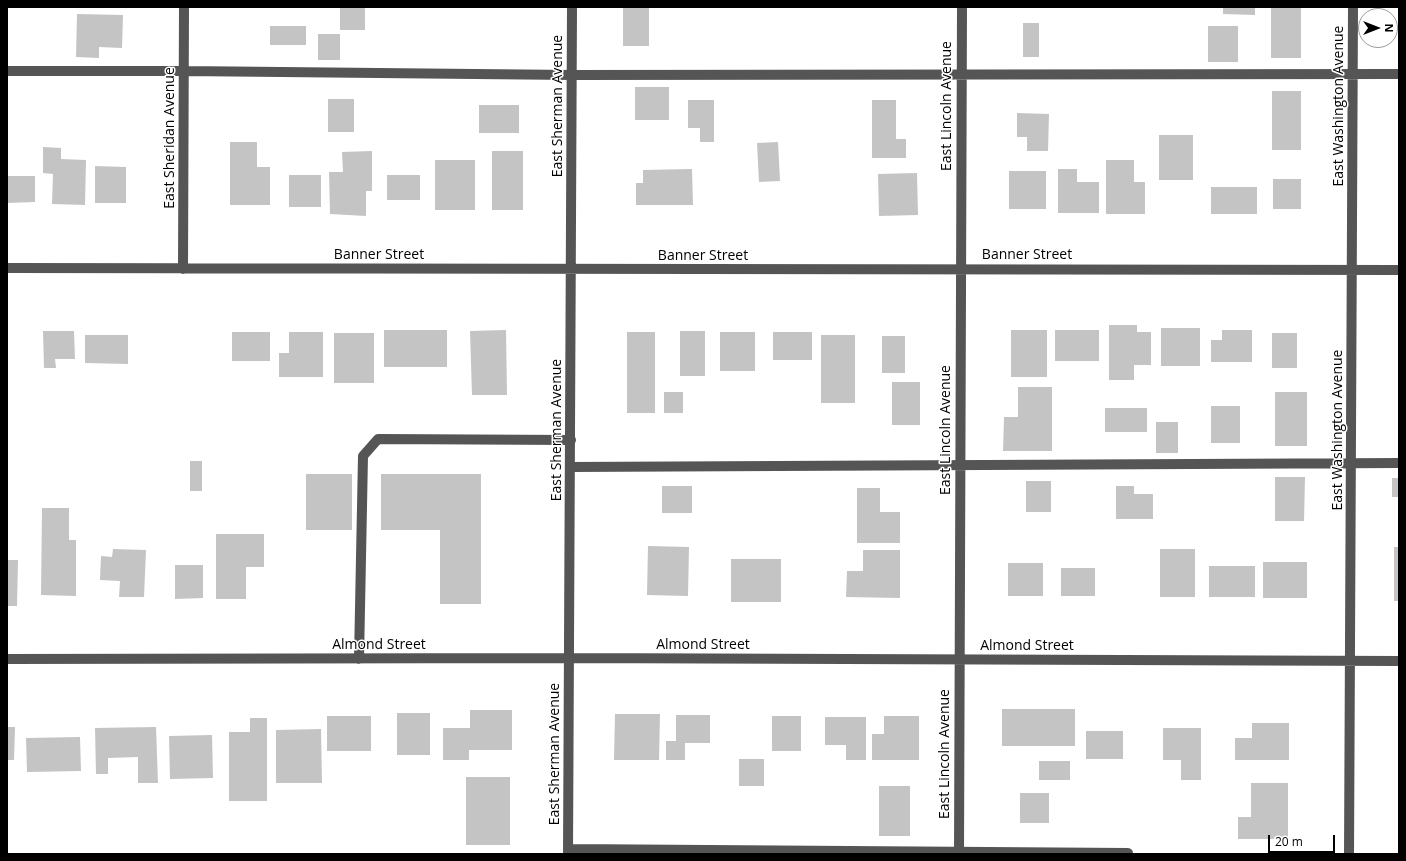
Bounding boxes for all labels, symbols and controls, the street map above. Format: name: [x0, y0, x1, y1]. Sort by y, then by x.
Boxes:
north arrow: [1358, 8, 1398, 48]
text: N: [1382, 24, 1397, 32]
street label: East Washington Avenue: [1331, 26, 1347, 186]
street label: East Sherman Avenue: [550, 35, 566, 177]
street label: East Lincoln Avenue: [939, 41, 955, 171]
street label: East Sheridan Avenue: [162, 67, 178, 209]
street label: Banner Street: [334, 247, 424, 263]
street label: Banner Street: [982, 247, 1072, 263]
street label: Banner Street: [658, 248, 748, 264]
street label: East Washington Avenue: [1330, 350, 1346, 510]
street label: East Sherman Avenue: [549, 359, 565, 501]
street label: East Lincoln Avenue: [938, 365, 954, 495]
street label: Almond Street: [332, 637, 426, 653]
street label: Almond Street: [656, 637, 750, 653]
street label: Almond Street: [980, 638, 1074, 654]
street label: East Sherman Avenue: [547, 683, 563, 825]
street label: East Lincoln Avenue: [937, 689, 953, 819]
scale bar: [1270, 827, 1337, 853]
text: 20 m: [1275, 833, 1303, 850]

